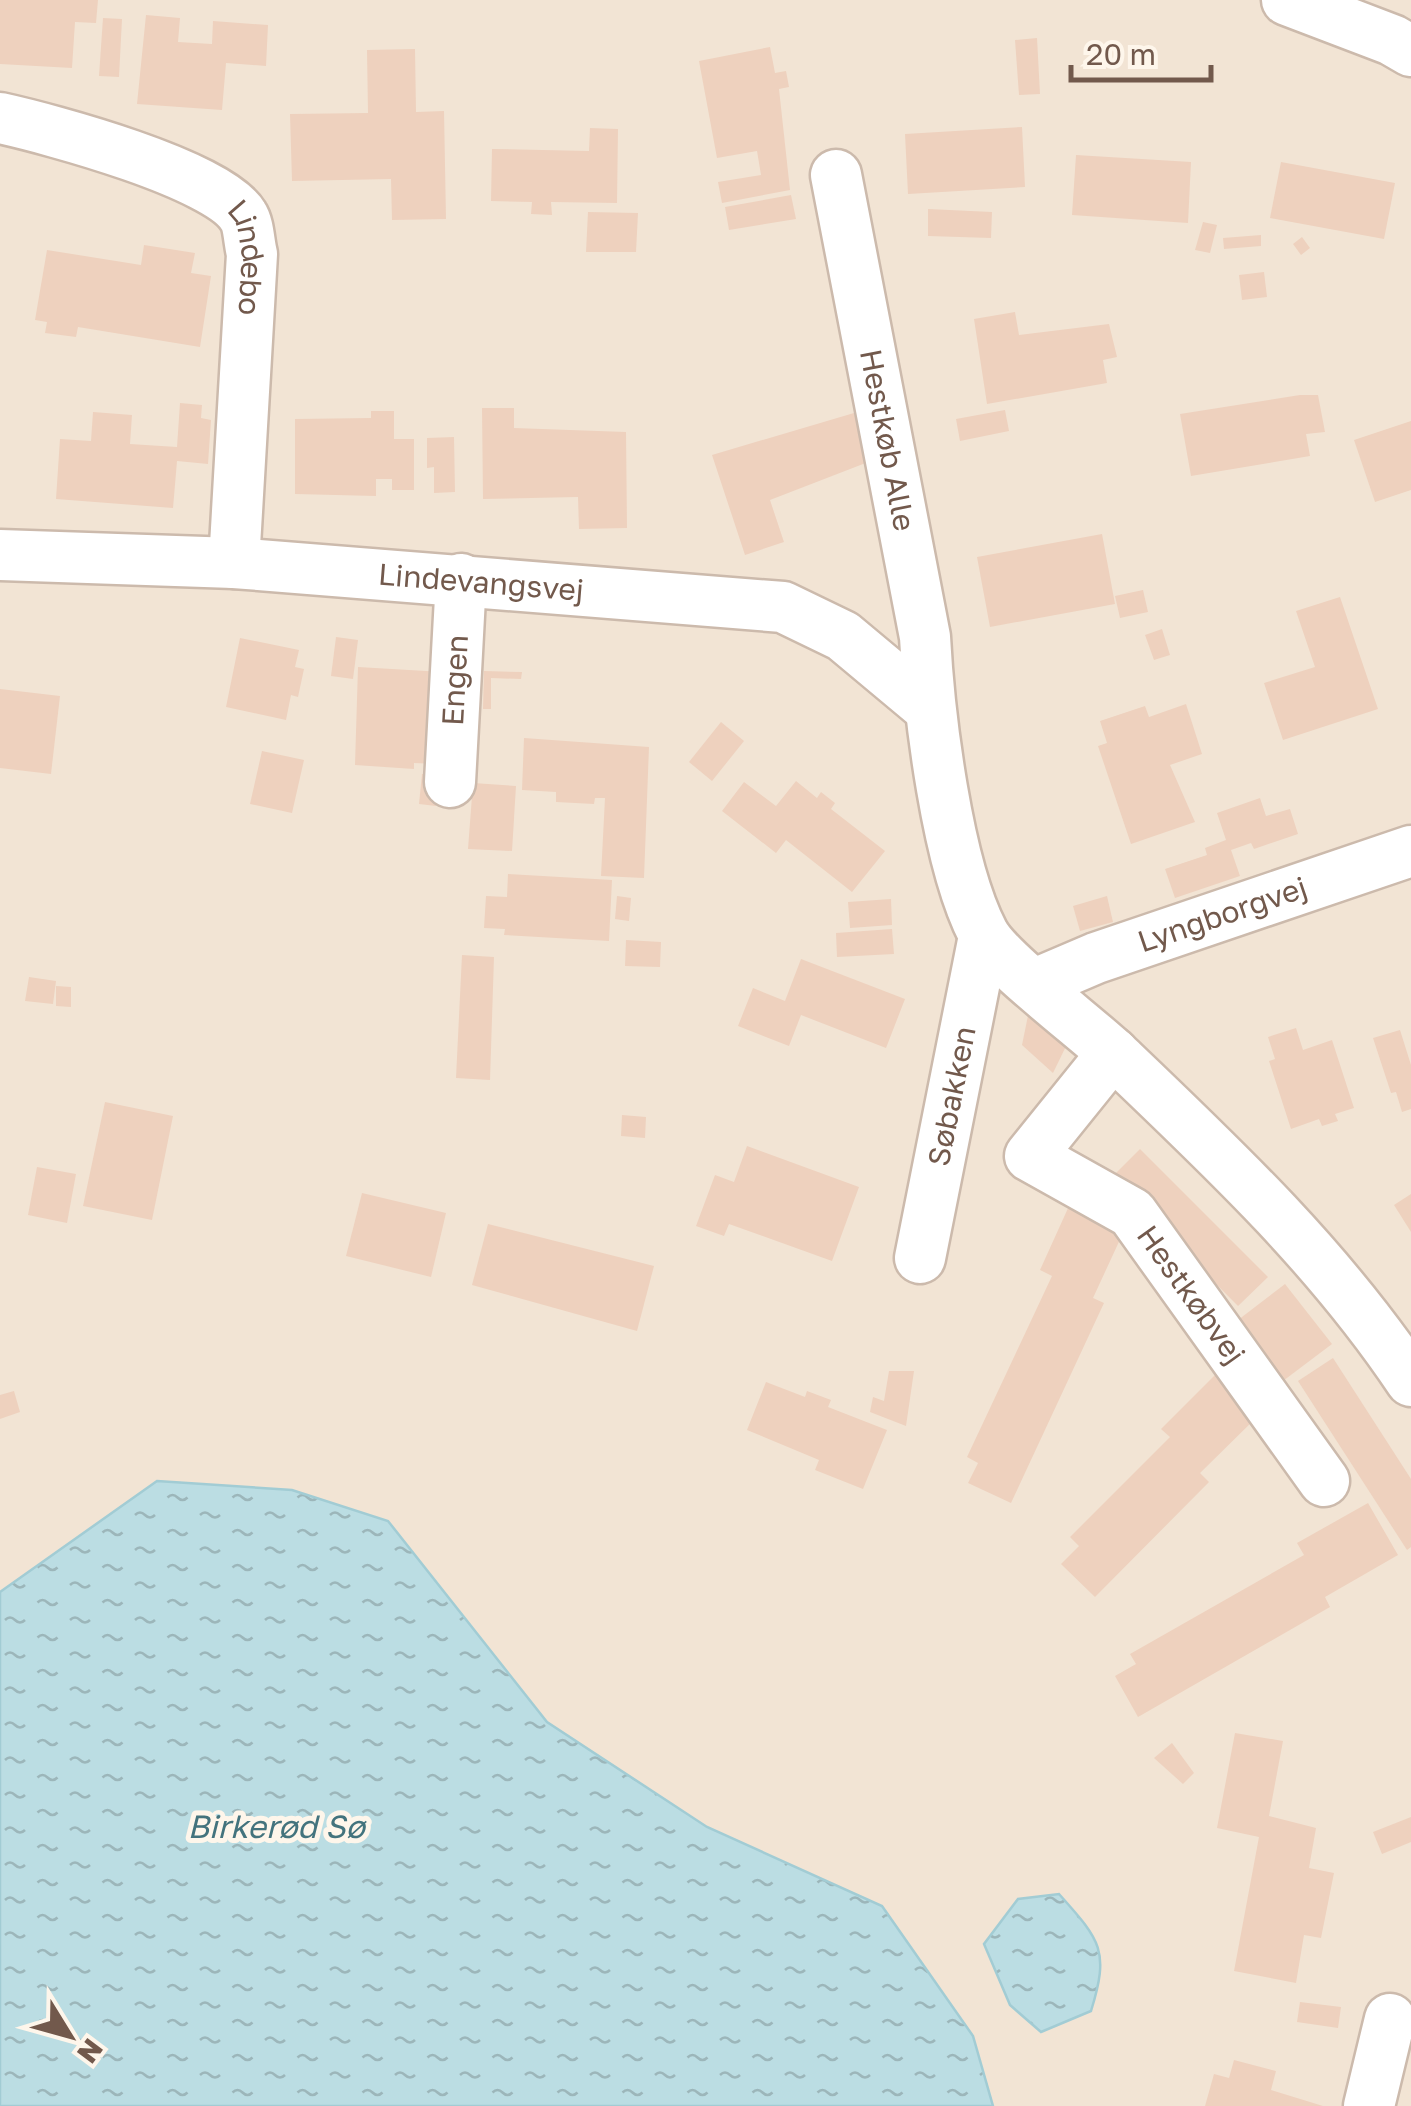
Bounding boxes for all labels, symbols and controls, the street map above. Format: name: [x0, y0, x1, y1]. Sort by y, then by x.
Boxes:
scale bar: [1071, 20, 1211, 82]
text: 20 m: [1086, 36, 1156, 72]
street label: Lindebo: [221, 192, 272, 316]
street label: Hestkøb Alle: [853, 346, 923, 534]
street label: Lindevangsvej: [377, 556, 585, 608]
street label: Engen: [434, 634, 475, 727]
street label: Lyngborgvej: [1133, 869, 1312, 959]
street label: Søbakken: [920, 1023, 983, 1169]
street label: Hestkøbvej: [1130, 1218, 1253, 1371]
water label: Birkerød Sø: [187, 1807, 367, 1845]
north arrow: [20, 1986, 120, 2086]
text: N: [71, 2033, 110, 2070]

